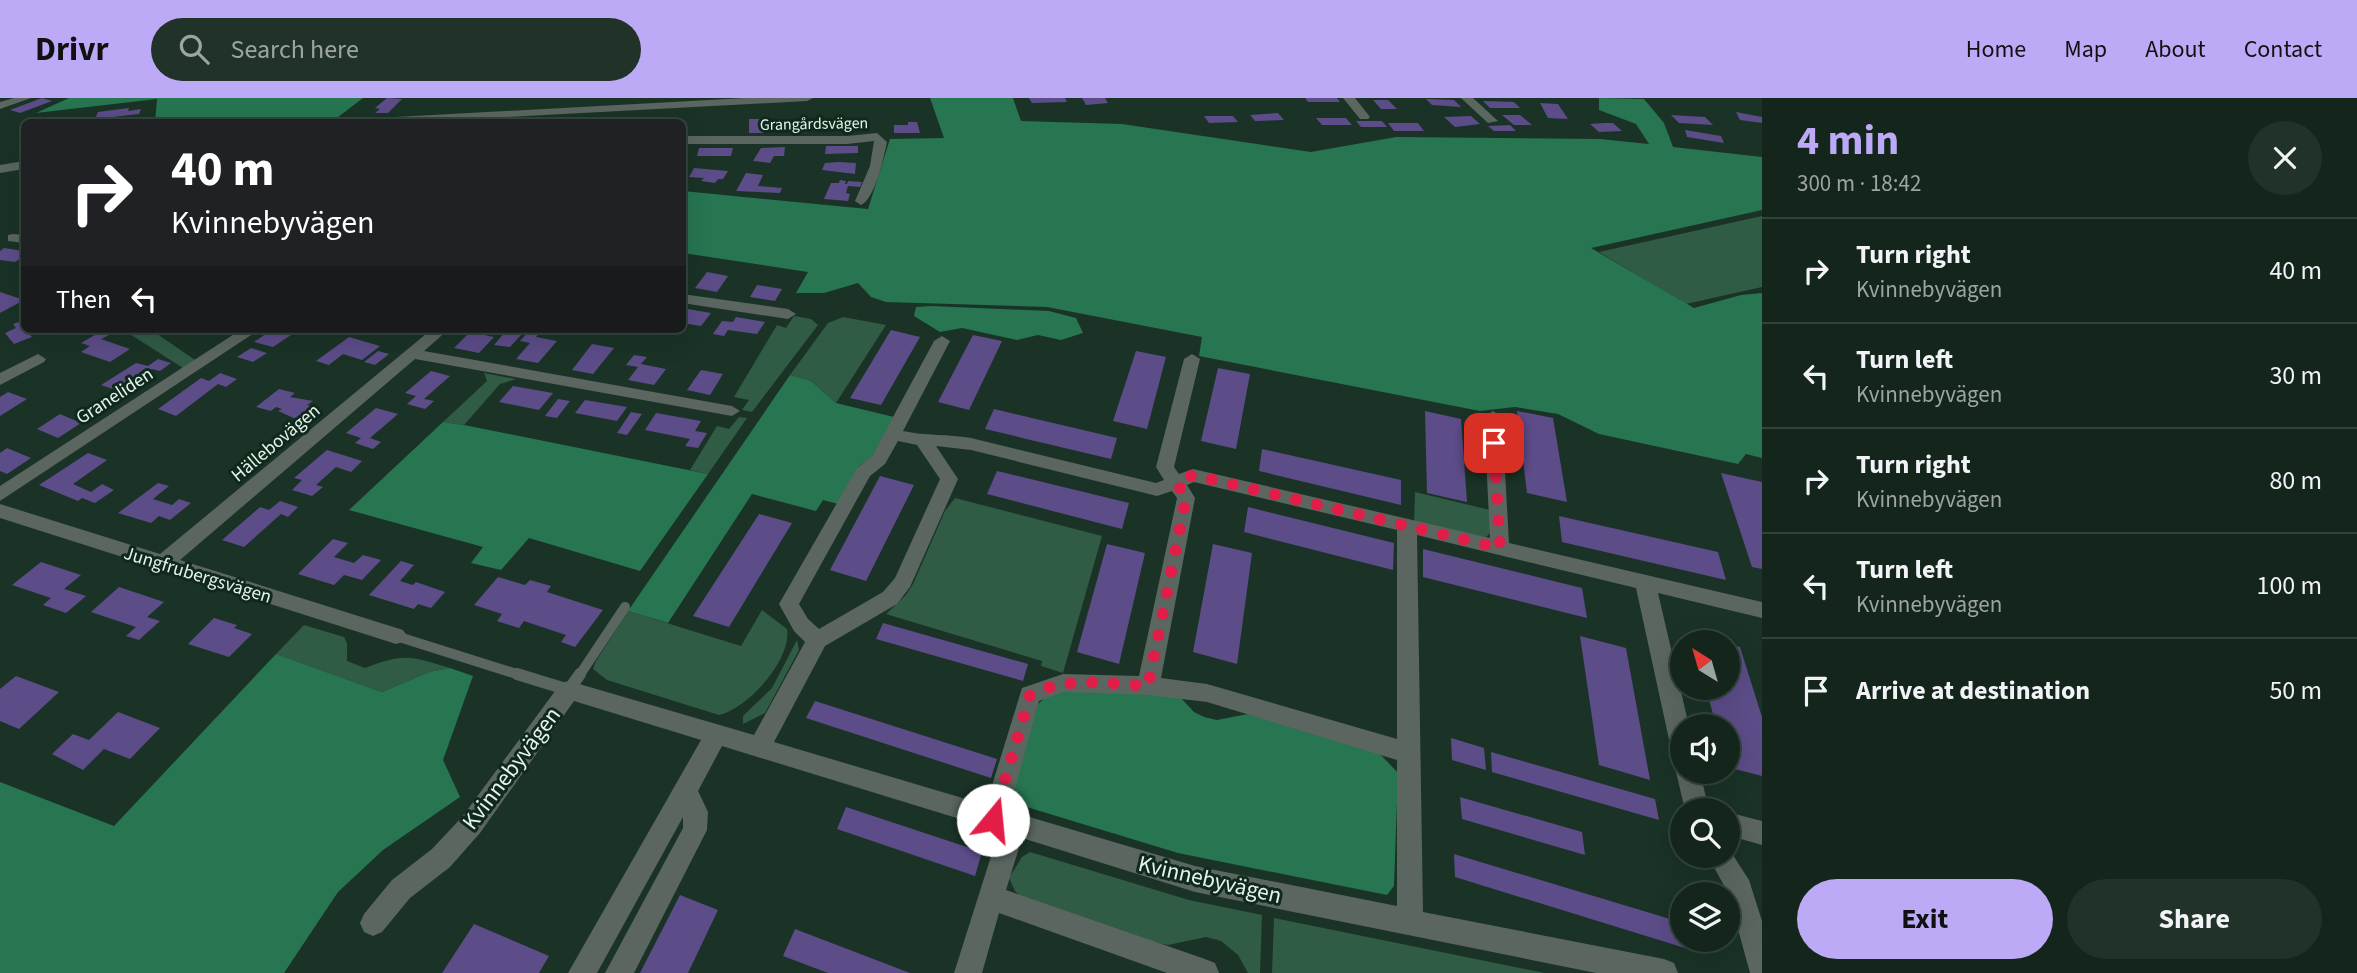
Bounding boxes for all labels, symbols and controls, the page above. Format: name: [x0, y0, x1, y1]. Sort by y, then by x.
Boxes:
search box: [151, 18, 641, 81]
text: Drivr: [35, 26, 109, 73]
icon: search: [175, 30, 213, 68]
text: Search here: [231, 31, 359, 68]
text: Home: [1966, 32, 2026, 67]
text: Map: [2064, 32, 2107, 67]
text: About: [2145, 32, 2206, 67]
text: Contact: [2244, 32, 2322, 67]
text: 4 min: [1797, 111, 1899, 171]
street label: Grangårdsvägen: [760, 112, 868, 136]
button: close: [2248, 121, 2322, 195]
text: 40 m: [171, 135, 275, 205]
icon: right: [56, 147, 147, 238]
text: 300 m · 18:42: [1797, 167, 1921, 200]
text: Kvinnebyvägen: [171, 200, 375, 246]
text: Turn right: [1856, 236, 1971, 273]
icon: right: [1797, 252, 1835, 290]
text: 40 m: [2269, 252, 2322, 289]
text: Kvinnebyvägen: [1856, 273, 2002, 306]
icon: left: [125, 280, 163, 318]
text: Then: [56, 281, 111, 318]
text: Turn left: [1856, 341, 1953, 378]
icon: left: [1797, 357, 1835, 395]
text: 30 m: [2269, 357, 2322, 394]
street label: Graneliden: [71, 361, 159, 431]
text: Kvinnebyvägen: [1856, 378, 2002, 411]
street label: Hällebovägen: [226, 398, 326, 489]
pin: [1464, 413, 1524, 473]
icon: arrive: [1475, 424, 1513, 462]
text: Turn right: [1856, 446, 1971, 483]
icon: right: [1797, 462, 1835, 500]
text: 80 m: [2269, 462, 2322, 499]
text: Kvinnebyvägen: [1856, 483, 2002, 516]
street label: Jungfrubergsvägen: [120, 540, 275, 611]
text: Turn left: [1856, 551, 1953, 588]
icon: left: [1797, 567, 1835, 605]
text: 100 m: [2256, 567, 2322, 604]
text: Kvinnebyvägen: [1856, 588, 2002, 621]
north arrow: [1670, 630, 1740, 700]
map controls: [1670, 630, 1740, 952]
icon: arrive: [1797, 672, 1835, 710]
text: Arrive at destination: [1856, 672, 2090, 709]
text: 50 m: [2269, 672, 2322, 709]
street label: Kvinnebyvägen: [454, 700, 569, 837]
button: sound: [1670, 714, 1740, 784]
position arrow: [956, 783, 1030, 857]
button: search: [1670, 798, 1740, 868]
street label: Kvinnebyvägen: [1135, 847, 1285, 912]
button: Exit: [1797, 879, 2053, 959]
button: Share: [2067, 879, 2322, 959]
button: layers: [1670, 882, 1740, 952]

